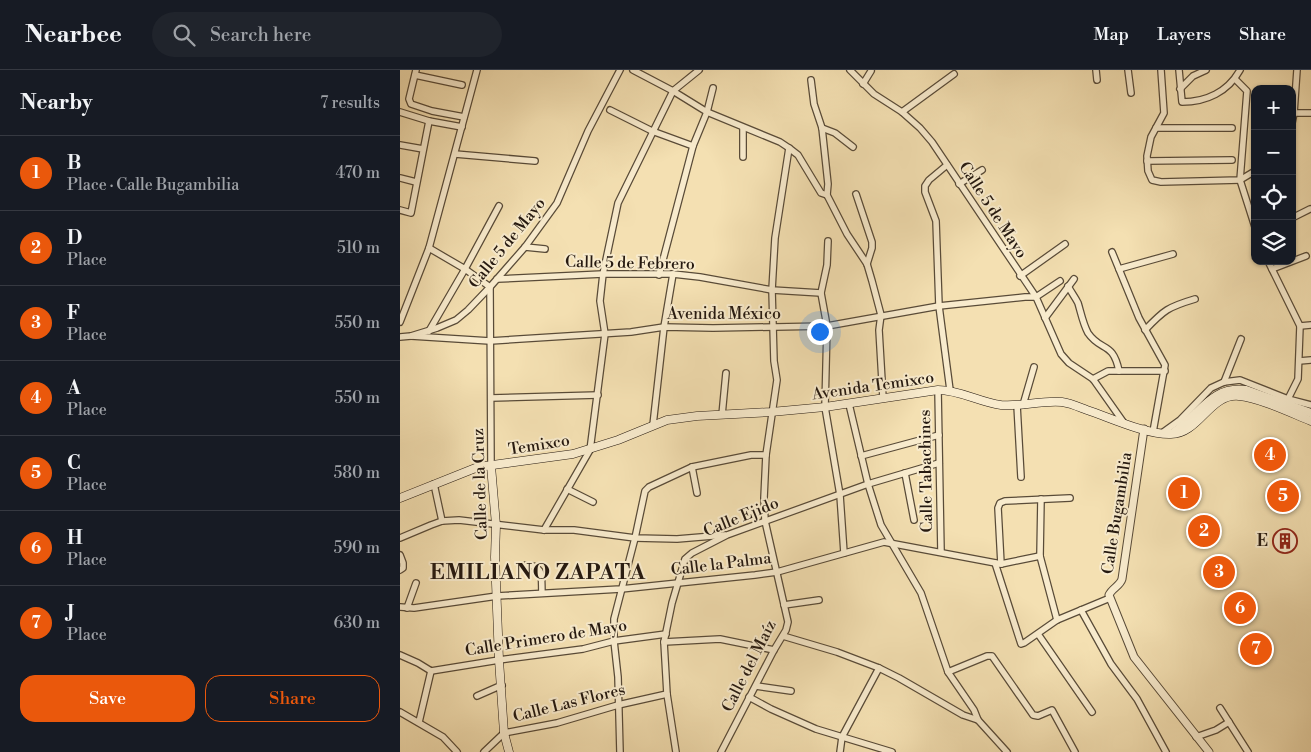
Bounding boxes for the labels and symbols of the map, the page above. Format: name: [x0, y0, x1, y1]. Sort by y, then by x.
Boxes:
street label: Calle 5 de Mayo: [954, 158, 1032, 262]
street label: Calle 5 de Mayo: [464, 194, 550, 292]
street label: Calle 5 de Febrero: [565, 252, 695, 274]
street label: Avenida México: [666, 304, 781, 324]
your location: [807, 319, 833, 345]
street label: Avenida Temixco: [810, 368, 935, 405]
street label: Calle Tabachines: [915, 409, 937, 533]
street label: Calle de la Cruz: [468, 428, 492, 540]
street label: Temixco: [507, 430, 571, 460]
pin: 4: [1254, 436, 1286, 474]
street label: Calle Bugambilia: [1097, 450, 1137, 575]
pin: 1: [1168, 474, 1200, 512]
pin: 5: [1267, 477, 1299, 515]
street label: Calle Ejido: [700, 493, 782, 541]
pin: 2: [1188, 512, 1220, 550]
building icon: E: [1272, 528, 1298, 554]
place label: E: [1257, 531, 1268, 551]
street label: Calle la Palma: [670, 548, 773, 580]
pin: 3: [1203, 553, 1235, 591]
district label: EMILIANO ZAPATA: [430, 560, 646, 586]
pin: 6: [1224, 589, 1256, 627]
street label: Calle Primero de Mayo: [464, 615, 628, 661]
street label: Calle del Maíz: [717, 617, 781, 715]
pin: 7: [1240, 630, 1272, 668]
street label: Calle Las Flores: [511, 679, 627, 727]

